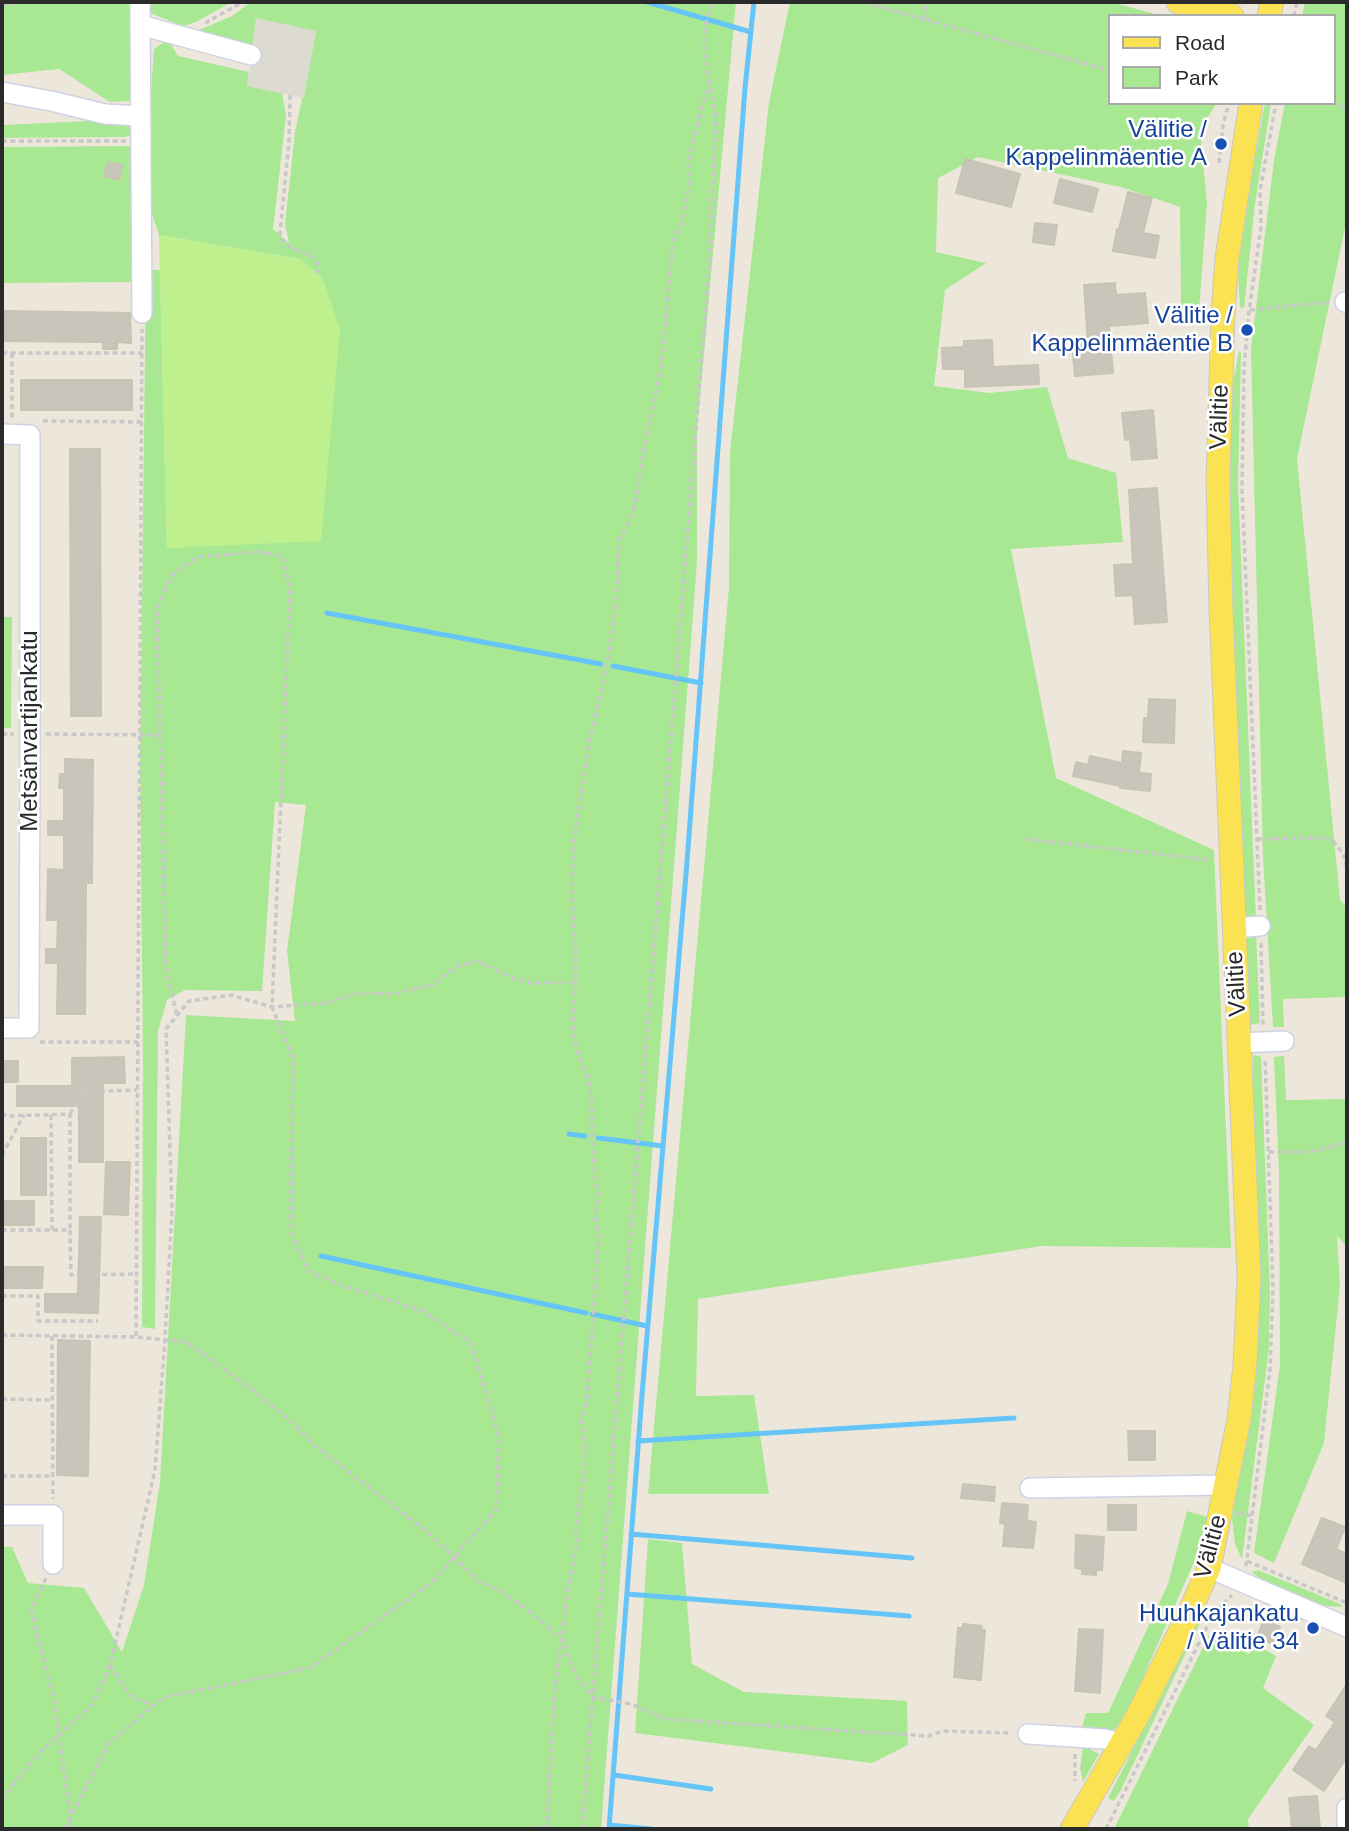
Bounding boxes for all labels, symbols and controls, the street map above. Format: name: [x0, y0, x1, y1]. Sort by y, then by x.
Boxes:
legend: [1108, 14, 1335, 105]
text: Road: [1175, 31, 1225, 54]
text: Park: [1175, 66, 1218, 89]
place label: Välitie / Kappelinmäentie A: [1006, 116, 1207, 172]
marker: Välitie / Kappelinmäentie A: [1213, 136, 1229, 152]
place label: Välitie / Kappelinmäentie B: [1032, 302, 1233, 358]
marker: Välitie / Kappelinmäentie B: [1239, 322, 1255, 338]
street label: Välitie: [1204, 384, 1236, 450]
street label: Metsänvartijankatu: [16, 630, 44, 832]
street label: Välitie: [1221, 951, 1253, 1017]
street label: Välitie: [1189, 1512, 1233, 1582]
place label: Huuhkajankatu / Välitie 34: [1139, 1600, 1299, 1656]
marker: Huuhkajankatu / Välitie 34: [1305, 1620, 1321, 1636]

